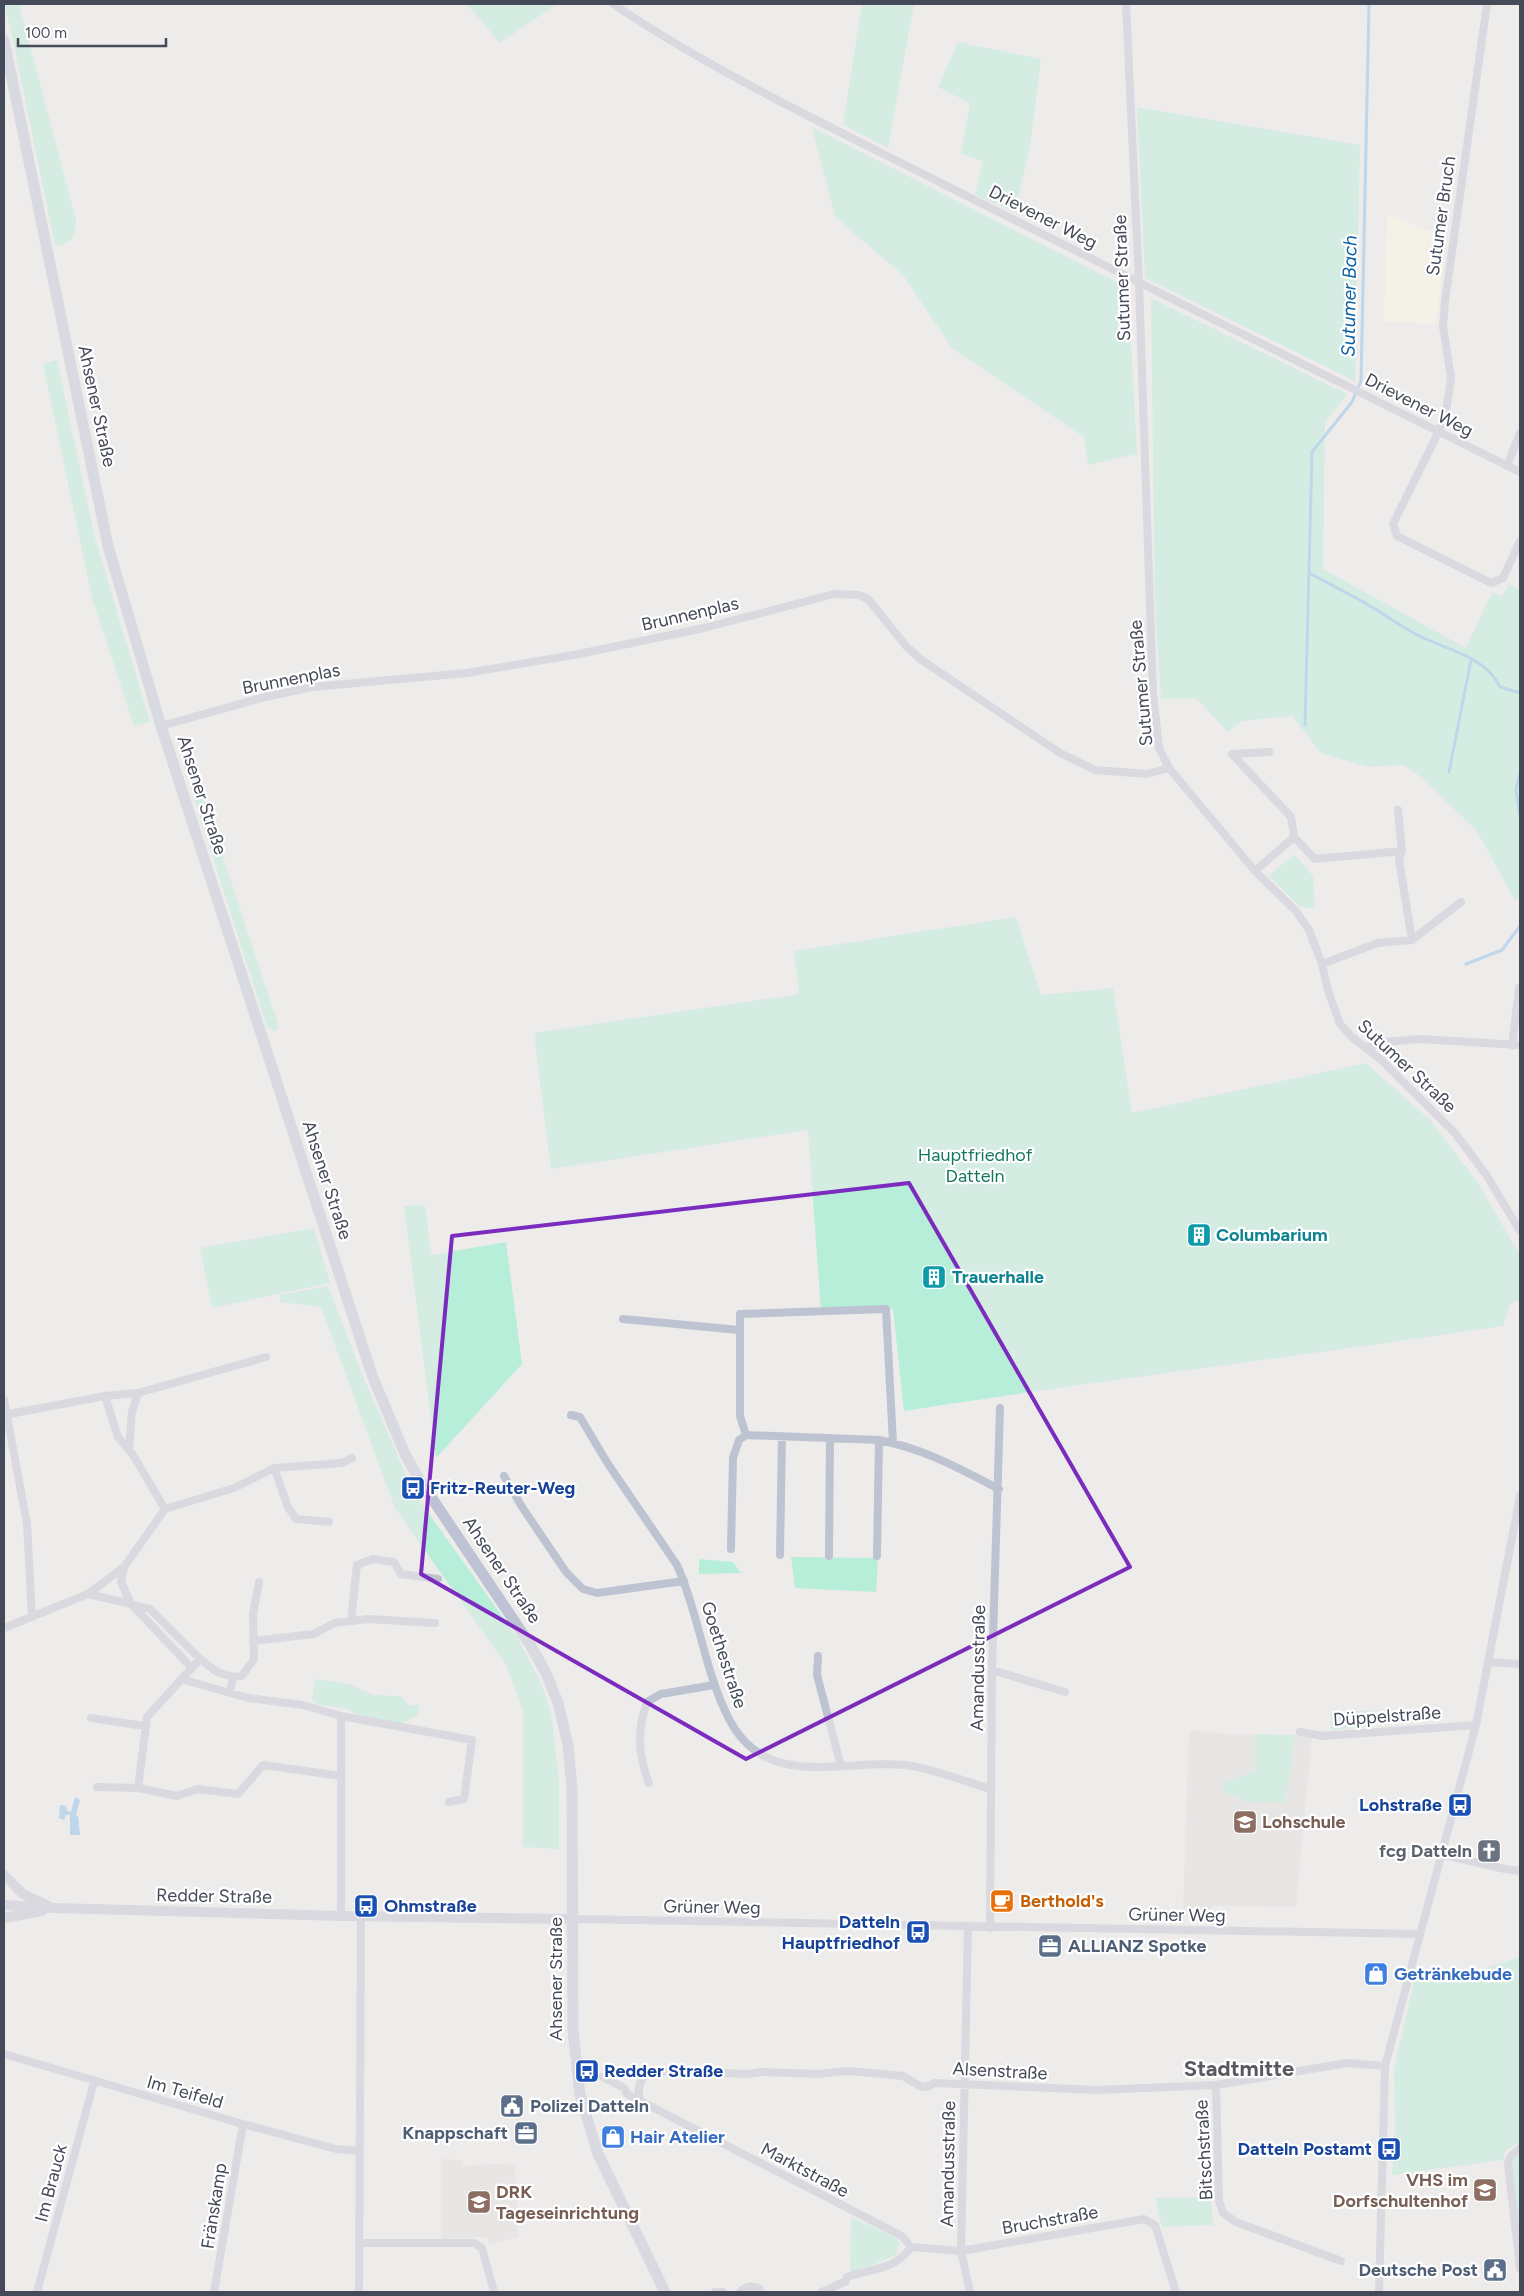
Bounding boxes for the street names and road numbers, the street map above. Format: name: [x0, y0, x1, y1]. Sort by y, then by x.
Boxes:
street label: Sutumer Bruch: [1422, 155, 1460, 277]
street label: Drievener Weg: [985, 180, 1101, 254]
street label: Sutumer Straße: [1109, 214, 1135, 342]
street label: Ahsener Straße: [73, 343, 121, 469]
street label: Drievener Weg: [1361, 368, 1477, 442]
street label: Brunnenplas: [639, 592, 741, 636]
street label: Sutumer Straße: [1125, 619, 1157, 747]
street label: Brunnenplas: [240, 659, 342, 699]
street label: Ahsener Straße: [172, 733, 232, 858]
street label: Sutumer Straße: [1353, 1015, 1461, 1117]
street label: Ahsener Straße: [297, 1118, 357, 1243]
street label: Ahsener Straße: [458, 1512, 546, 1628]
street label: Goethestraße: [696, 1599, 752, 1711]
street label: Amandusstraße: [966, 1605, 990, 1731]
street label: Düppelstraße: [1332, 1701, 1442, 1731]
street label: Redder Straße: [156, 1884, 272, 1908]
street label: Grüner Weg: [663, 1895, 761, 1919]
street label: Grüner Weg: [1128, 1903, 1226, 1927]
street label: Ahsener Straße: [545, 1917, 567, 2041]
street label: Alsenstraße: [952, 2058, 1048, 2084]
street label: Im Teifeld: [144, 2071, 226, 2113]
street label: Bitschstraße: [1190, 2099, 1218, 2201]
street label: Amandusstraße: [936, 2101, 960, 2227]
street label: Marktstraße: [757, 2138, 853, 2202]
street label: Im Brauck: [30, 2142, 72, 2224]
street label: Fränskamp: [196, 2161, 232, 2251]
street label: Bruchstraße: [1000, 2201, 1100, 2239]

